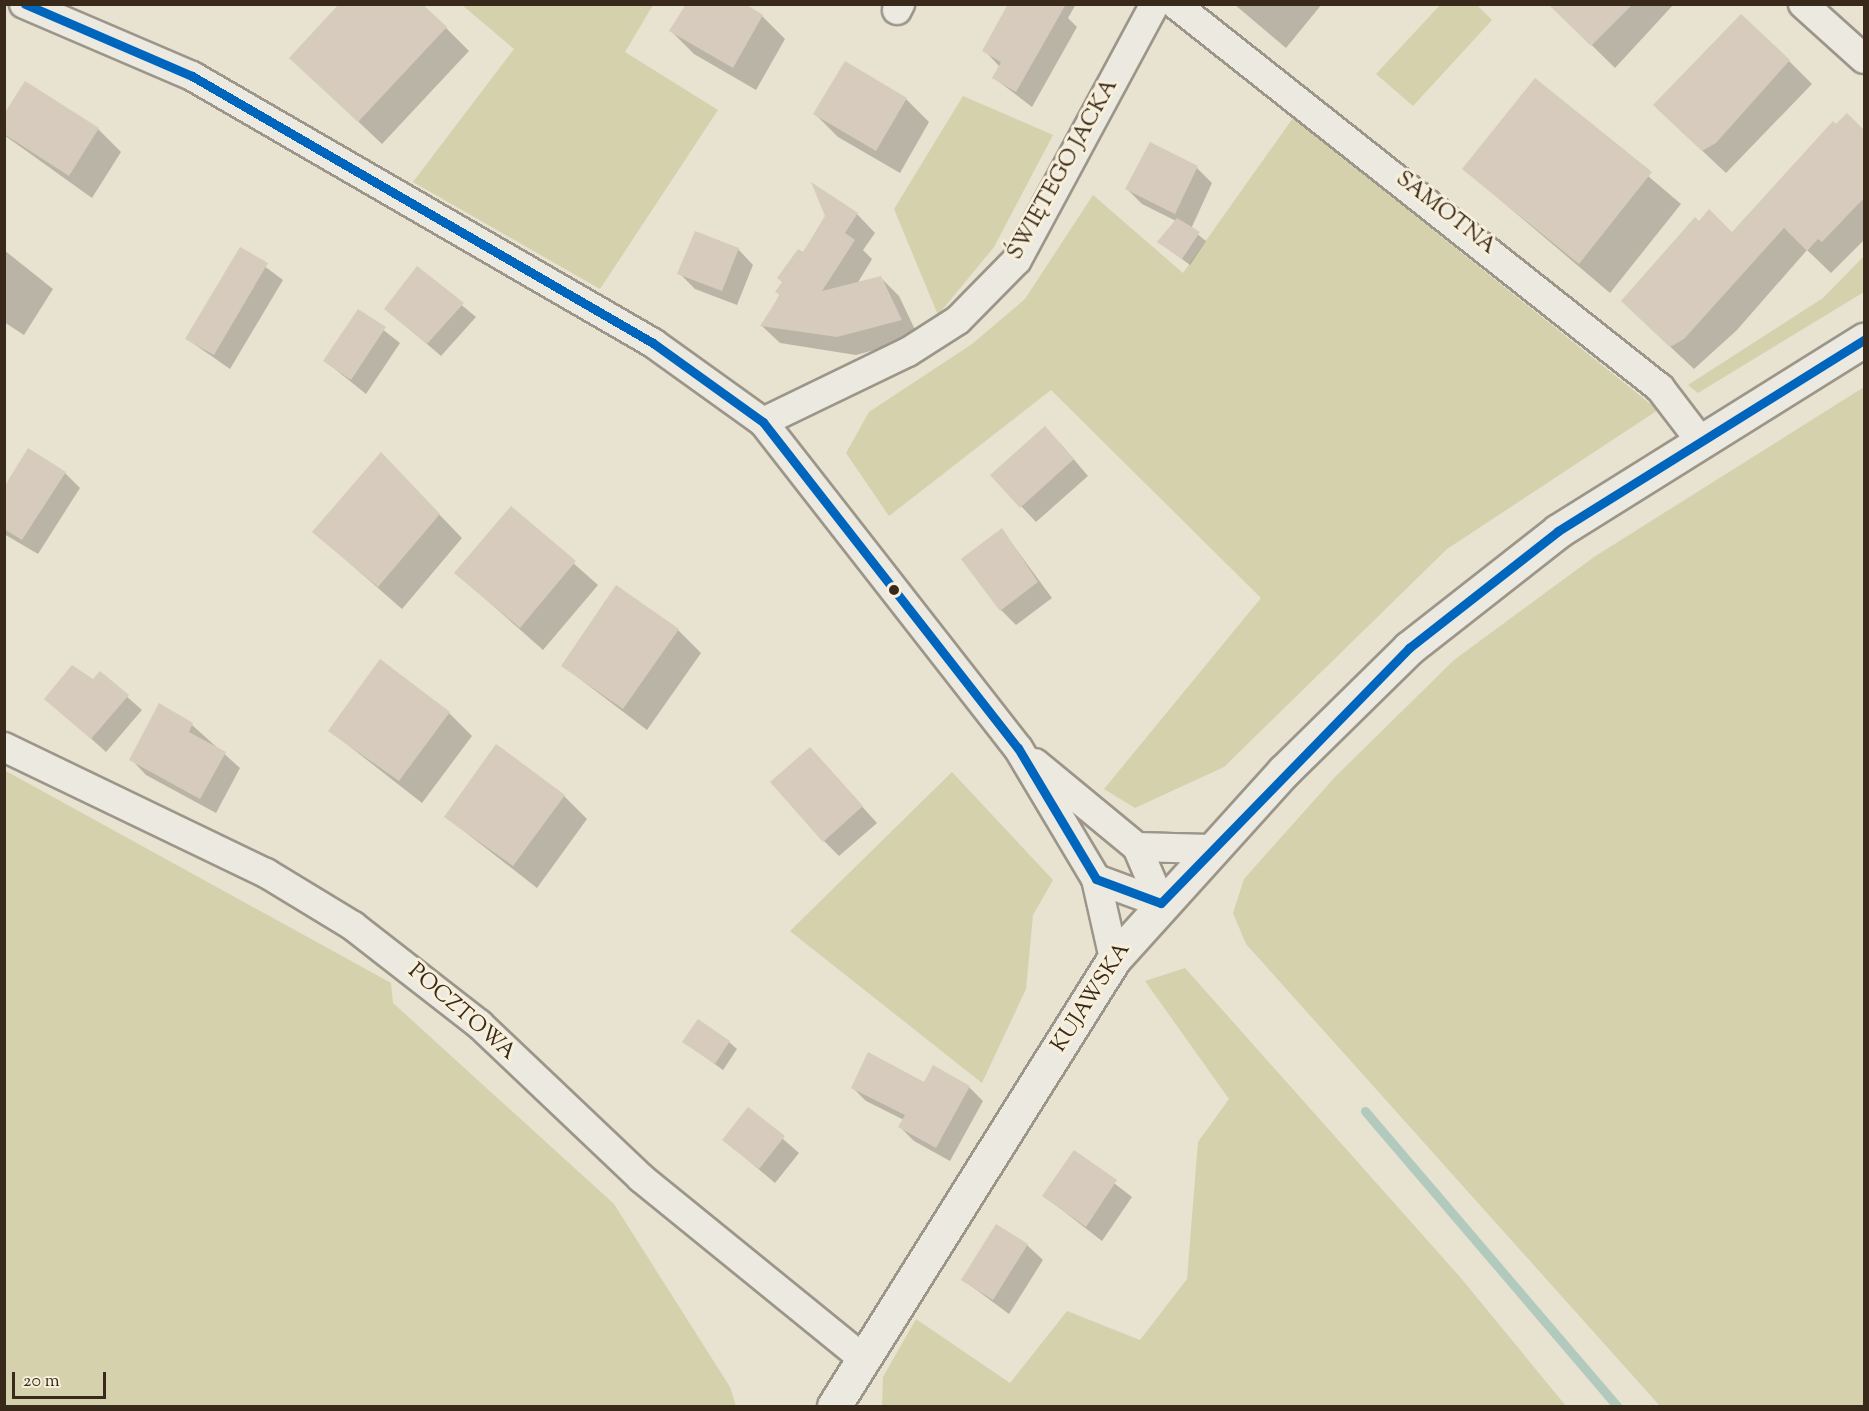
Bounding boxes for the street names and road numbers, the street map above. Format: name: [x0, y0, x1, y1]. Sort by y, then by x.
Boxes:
street label: ŚWIĘTEGO JACKA: [1003, 75, 1125, 265]
street label: SAMOTNA: [1390, 167, 1500, 261]
street label: KUJAWSKA: [1047, 938, 1137, 1058]
street label: POCZTOWA: [402, 959, 520, 1067]

